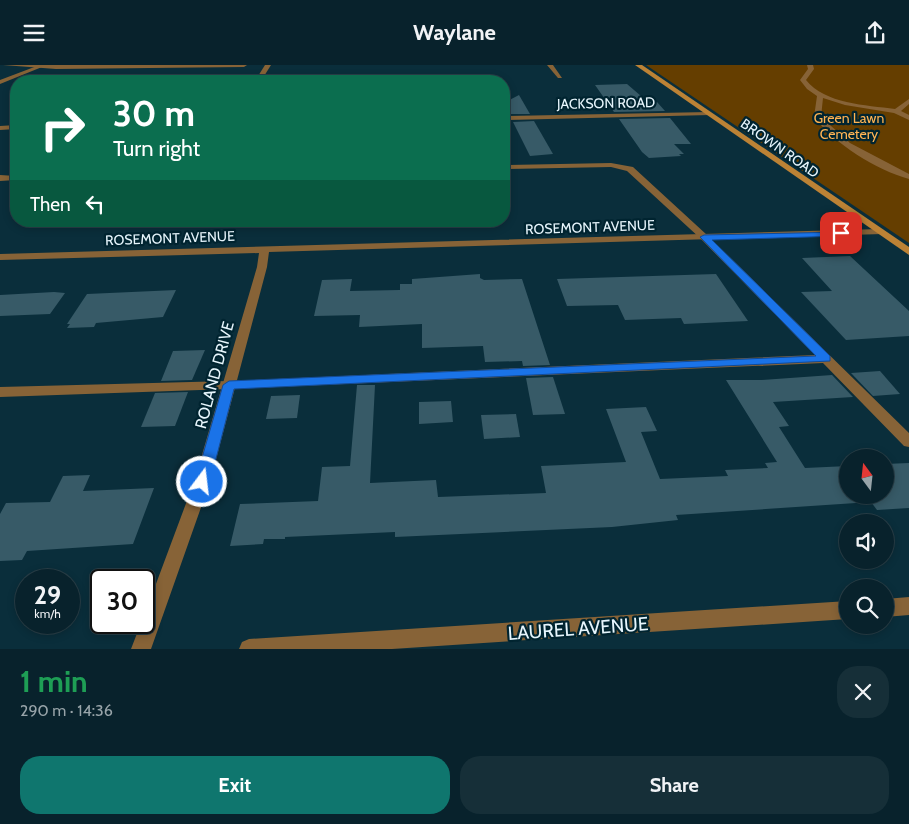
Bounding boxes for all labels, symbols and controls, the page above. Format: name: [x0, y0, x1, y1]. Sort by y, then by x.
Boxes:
icon: menu: [20, 19, 48, 47]
text: Waylane: [413, 19, 496, 46]
icon: share: [861, 19, 889, 47]
text: 30 m: [113, 92, 195, 135]
street label: JACKSON ROAD: [556, 93, 655, 113]
icon: right: [30, 95, 95, 160]
park label: Green Lawn Cemetery: [814, 109, 884, 143]
street label: BROWN ROAD: [737, 114, 823, 182]
text: Turn right: [113, 135, 200, 162]
icon: left: [81, 190, 109, 218]
text: Then: [30, 193, 71, 216]
pin: [820, 212, 862, 254]
street label: ROSEMONT AVENUE: [525, 216, 655, 238]
icon: arrive: [827, 219, 855, 247]
street label: ROSEMONT AVENUE: [105, 227, 235, 249]
street label: ROLAND DRIVE: [191, 319, 238, 431]
north arrow: [839, 449, 894, 504]
map controls: [839, 449, 894, 634]
position arrow: [175, 455, 227, 507]
button: sound: [839, 514, 894, 569]
speed limit sign: 30: [90, 569, 155, 634]
button: search: [839, 579, 894, 634]
text: 29: [34, 580, 61, 610]
text: km/h: [34, 606, 61, 621]
street label: LAUREL AVENUE: [507, 612, 649, 645]
text: 1 min: [20, 663, 88, 700]
button: close: [837, 666, 889, 718]
text: 290 m · 14:36: [20, 701, 113, 720]
button: Exit: [20, 756, 450, 814]
button: Share: [460, 756, 889, 814]

